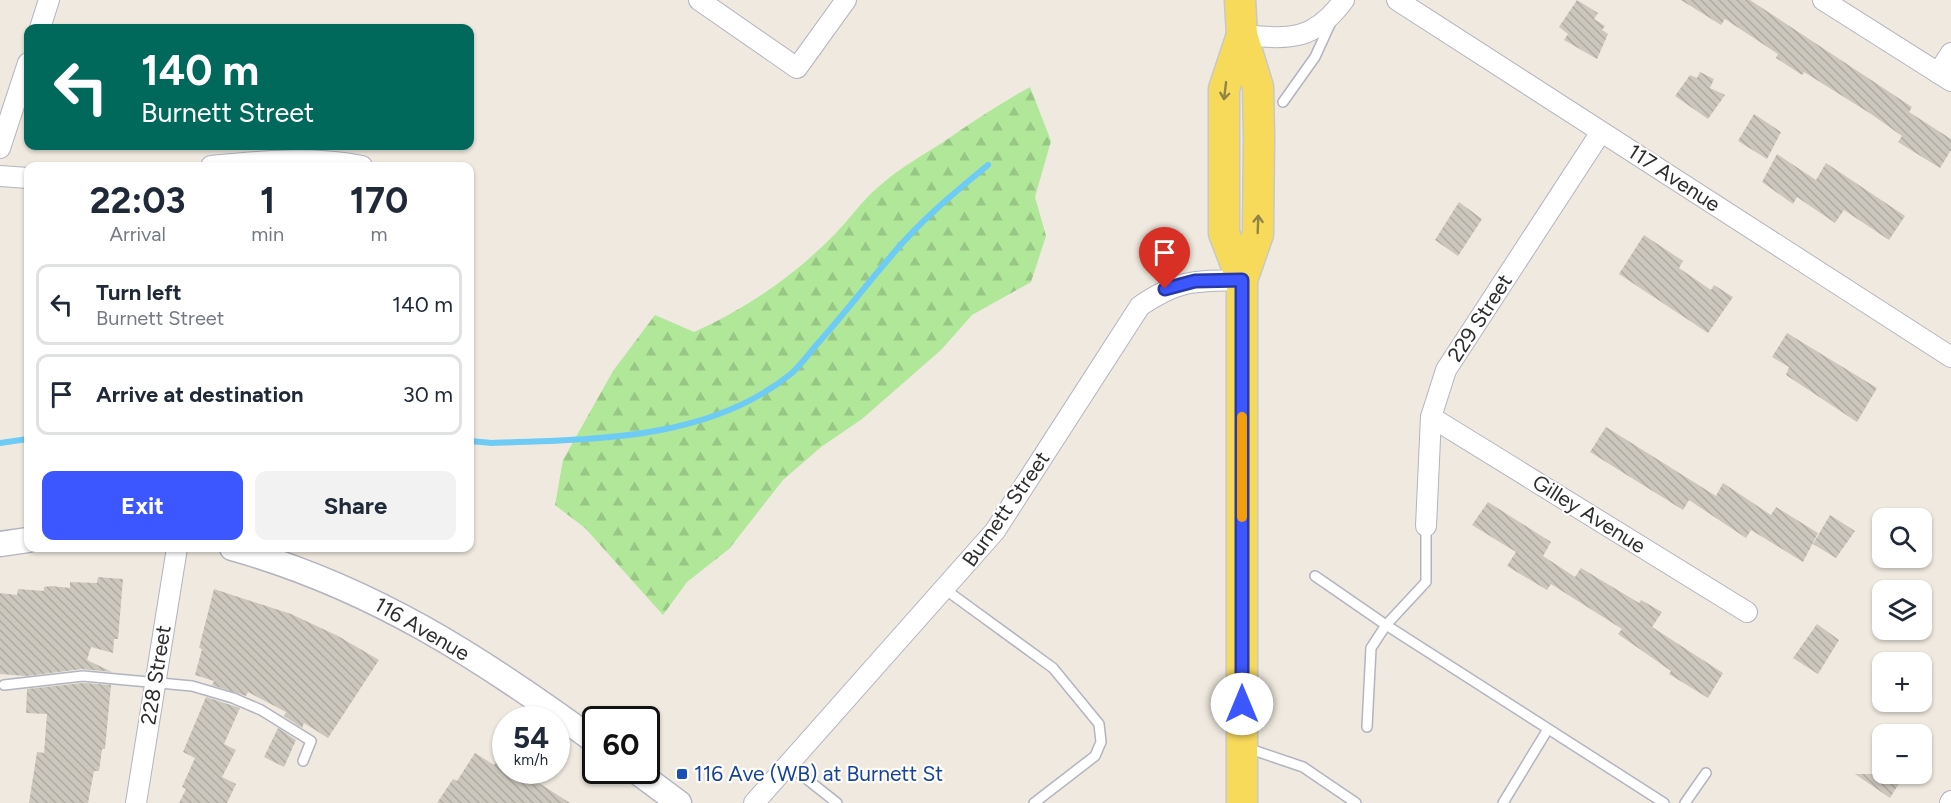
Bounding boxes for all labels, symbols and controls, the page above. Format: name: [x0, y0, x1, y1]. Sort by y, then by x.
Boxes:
text: 140 m: [141, 45, 259, 96]
icon: left: [42, 48, 120, 126]
one-way arrow: [1220, 81, 1231, 100]
text: Burnett Street: [141, 96, 314, 129]
street label: 117 Avenue: [1624, 139, 1725, 217]
text: 22:03: [90, 179, 186, 222]
text: 1: [260, 179, 275, 222]
text: 170: [350, 179, 408, 222]
one-way arrow: [1252, 215, 1264, 235]
text: Arrival: [109, 222, 166, 246]
text: min: [251, 222, 284, 246]
text: m: [371, 222, 388, 246]
pin: [1139, 227, 1190, 289]
icon: arrive: [1148, 236, 1181, 269]
street label: 229 Street: [1442, 269, 1517, 366]
text: Turn left: [96, 279, 182, 306]
icon: left: [45, 288, 78, 321]
text: 140 m: [392, 291, 453, 318]
text: Burnett Street: [96, 306, 224, 330]
icon: arrive: [45, 378, 78, 411]
text: Arrive at destination: [96, 381, 304, 408]
text: 30 m: [403, 381, 453, 408]
street label: Burnett Street: [957, 446, 1054, 571]
street label: Gilley Avenue: [1528, 469, 1650, 558]
button: Exit: [42, 471, 243, 540]
button: Share: [255, 471, 456, 540]
map controls: [1872, 508, 1932, 784]
button: search: [1872, 508, 1932, 568]
button: layers: [1872, 580, 1932, 640]
street label: 116 Avenue: [370, 591, 474, 666]
street label: 228 Street: [135, 623, 176, 726]
button: +: [1872, 652, 1932, 712]
position arrow: [1210, 672, 1274, 736]
speed limit sign: 60: [582, 706, 660, 784]
text: 54: [513, 719, 549, 756]
button: −: [1872, 724, 1932, 784]
text: km/h: [514, 751, 548, 769]
place label: 116 Ave (WB) at Burnett St: [694, 761, 943, 786]
marker: 116 Ave (WB) at Burnett St: [675, 767, 689, 781]

